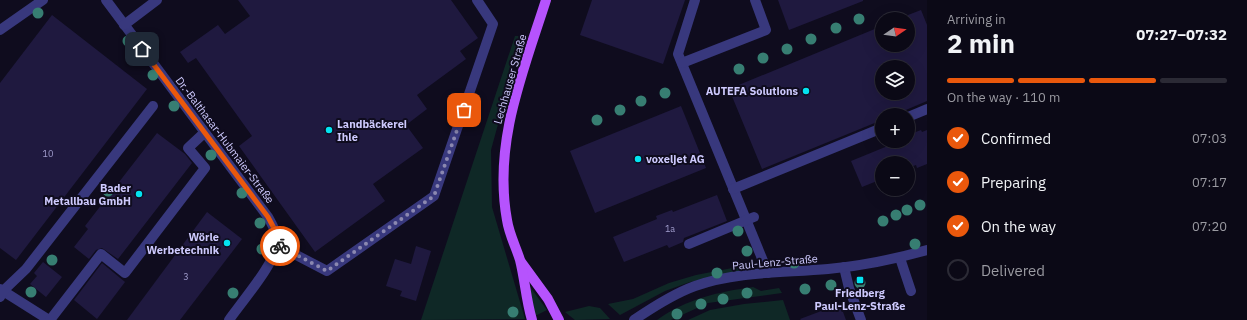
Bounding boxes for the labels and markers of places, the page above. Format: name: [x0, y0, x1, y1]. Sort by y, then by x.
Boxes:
pin: [125, 32, 159, 66]
place label: AUTEFA Solutions: [706, 84, 798, 98]
marker: AUTEFA Solutions: [801, 86, 811, 96]
pin: [447, 93, 481, 127]
place label: Landbäckerei Ihle: [337, 117, 407, 144]
marker: Landbäckerei Ihle: [324, 125, 334, 135]
place label: voxeljet AG: [646, 152, 705, 166]
marker: voxeljet AG: [633, 154, 643, 164]
place label: Bader Metallbau GmbH: [44, 181, 132, 208]
marker: Bader Metallbau GmbH: [134, 189, 144, 199]
place label: Wörle Werbetechnik: [146, 230, 220, 257]
marker: Wörle Werbetechnik: [222, 238, 232, 248]
marker: Friedberg Paul-Lenz-Straße: [855, 275, 865, 285]
place label: Friedberg Paul-Lenz-Straße: [814, 286, 906, 313]

